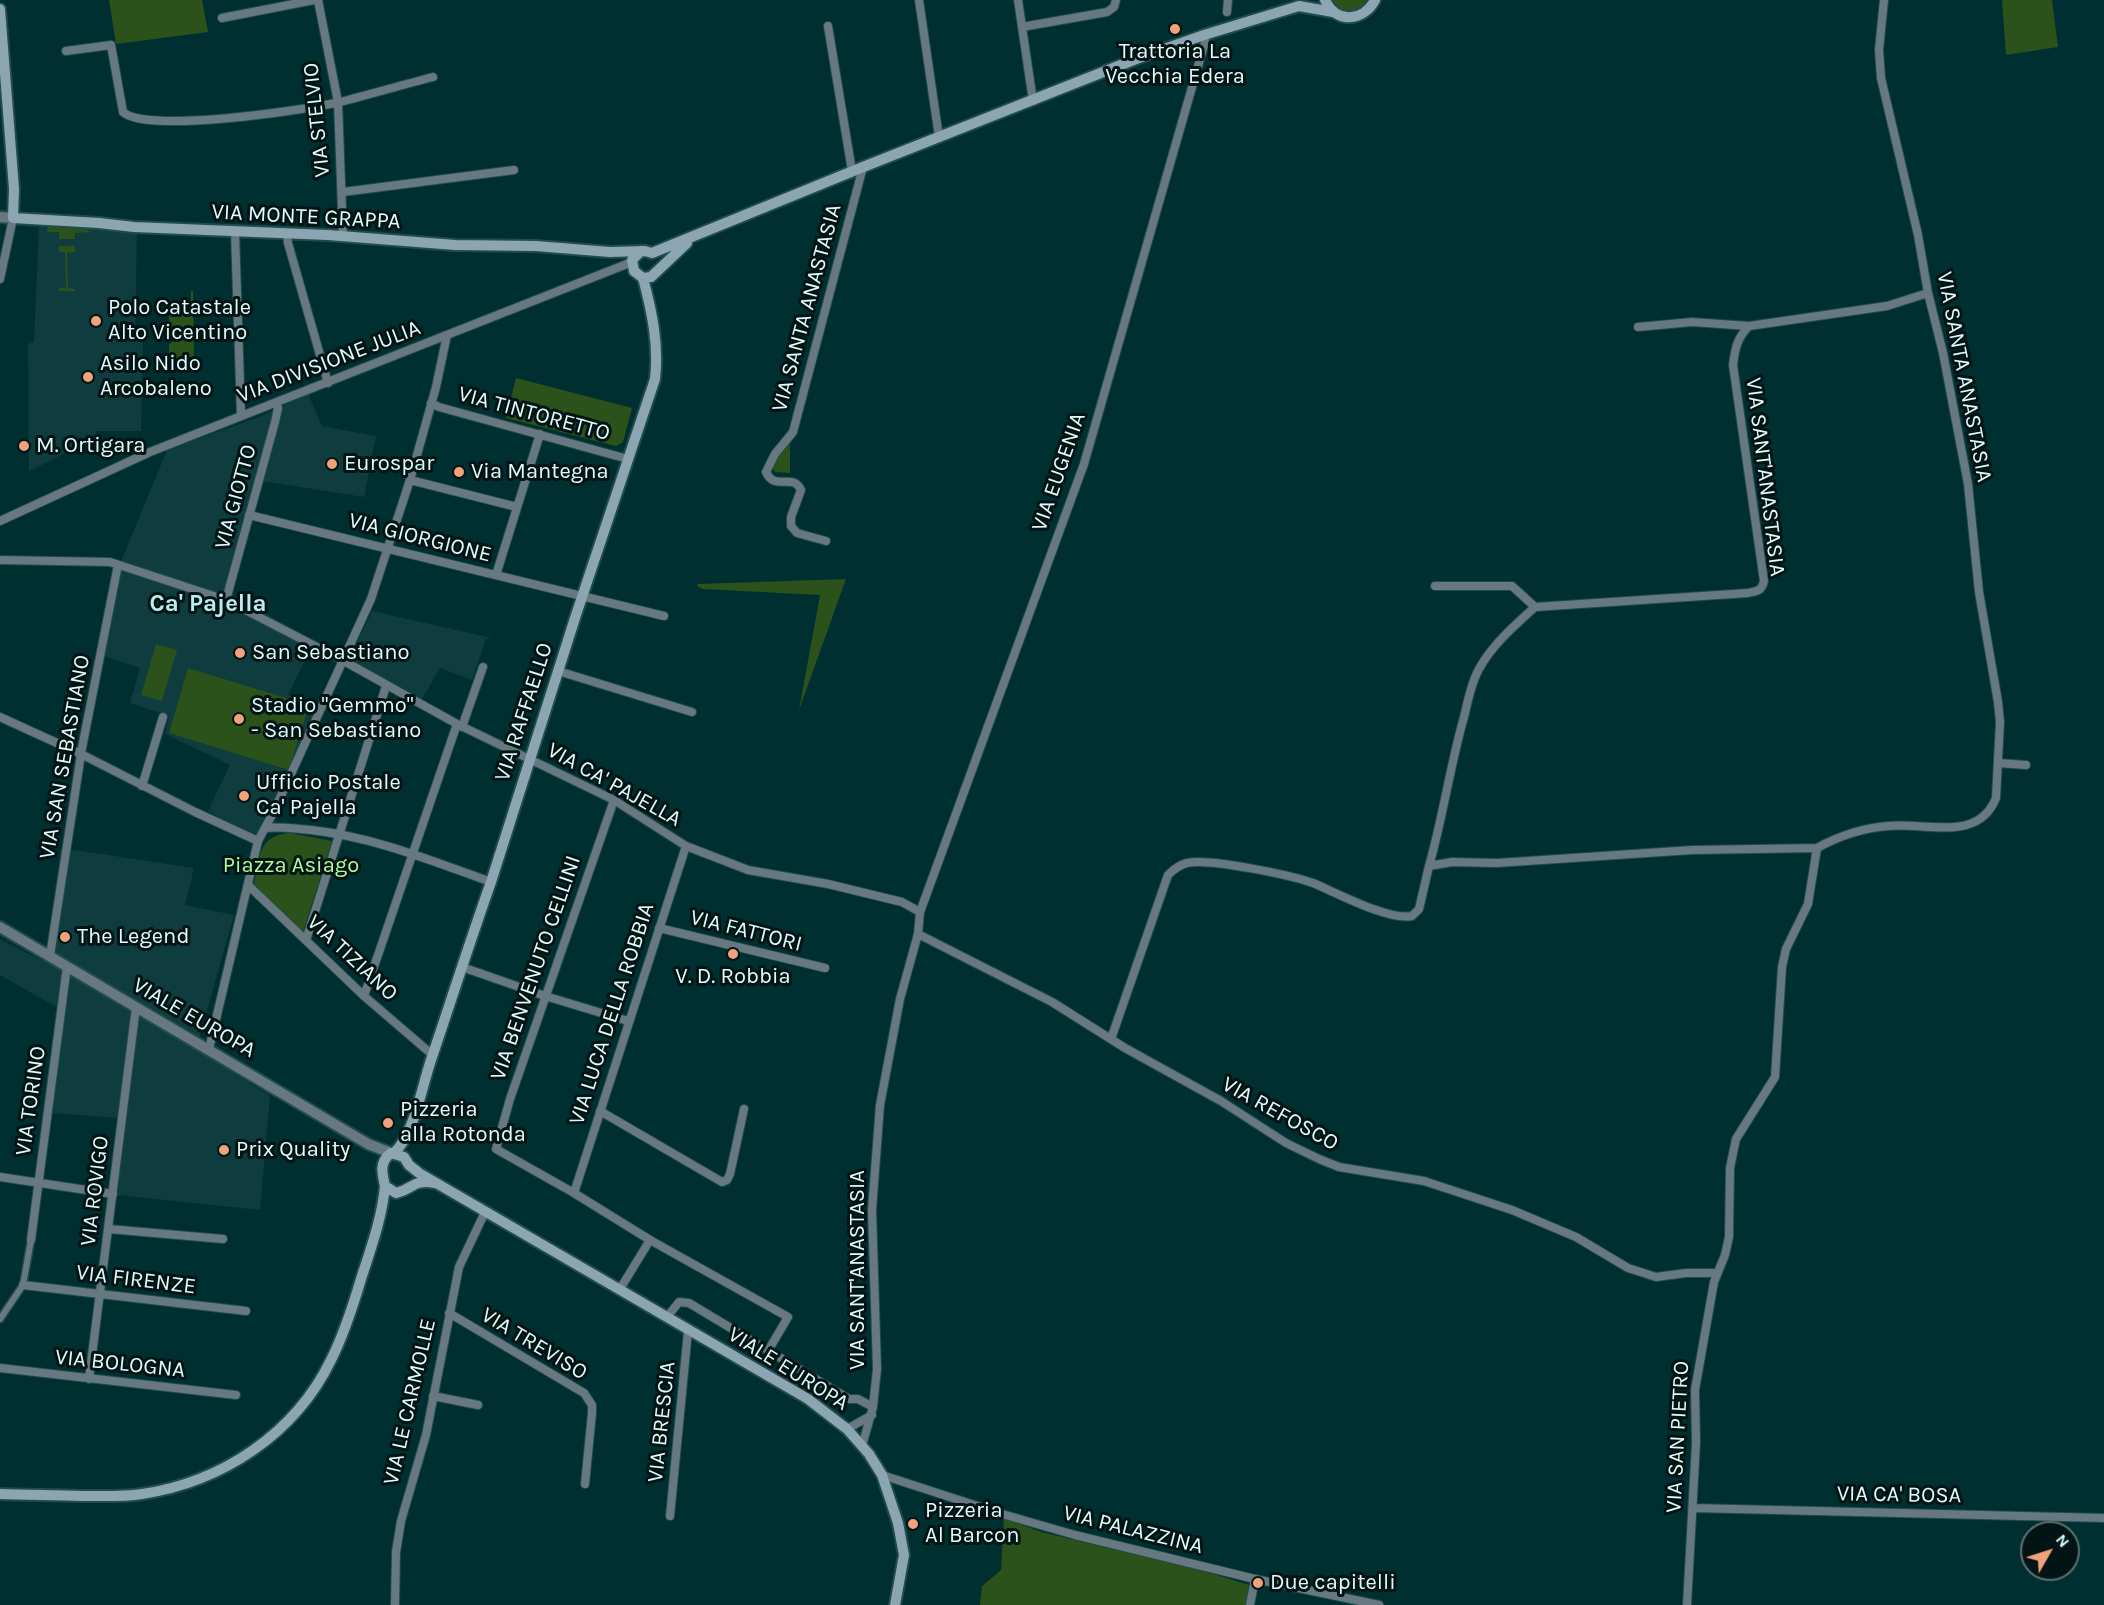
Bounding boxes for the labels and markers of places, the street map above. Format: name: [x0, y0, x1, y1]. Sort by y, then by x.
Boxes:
marker: Trattoria La Vecchia Edera: [1168, 22, 1182, 36]
place label: Trattoria La Vecchia Edera: [1105, 39, 1245, 90]
place label: Polo Catastale Alto Vicentino: [108, 295, 251, 346]
marker: Polo Catastale Alto Vicentino: [89, 314, 103, 328]
place label: Asilo Nido Arcobaleno: [100, 351, 212, 402]
marker: Asilo Nido Arcobaleno: [81, 370, 95, 384]
place label: M. Ortigara: [36, 433, 145, 459]
marker: M. Ortigara: [17, 439, 31, 453]
place label: Eurospar: [344, 451, 434, 477]
marker: Eurospar: [325, 457, 339, 471]
place label: Via Mantegna: [471, 459, 609, 485]
marker: Via Mantegna: [452, 465, 466, 479]
place label: San Sebastiano: [252, 640, 409, 666]
marker: San Sebastiano: [233, 646, 247, 660]
place label: Stadio "Gemmo" - San Sebastiano: [251, 693, 421, 744]
marker: Stadio "Gemmo" - San Sebastiano: [232, 712, 246, 726]
place label: Ufficio Postale Ca' Pajella: [256, 770, 401, 822]
marker: Ufficio Postale Ca' Pajella: [237, 789, 251, 803]
place label: The Legend: [77, 924, 189, 950]
marker: The Legend: [58, 930, 72, 944]
marker: V. D. Robbia: [726, 947, 740, 961]
place label: V. D. Robbia: [675, 964, 791, 990]
place label: Pizzeria alla Rotonda: [400, 1097, 526, 1148]
marker: Pizzeria alla Rotonda: [381, 1116, 395, 1130]
place label: Prix Quality: [236, 1137, 350, 1163]
marker: Prix Quality: [217, 1143, 231, 1157]
place label: Pizzeria Al Barcon: [925, 1498, 1019, 1550]
marker: Pizzeria Al Barcon: [906, 1517, 920, 1531]
place label: Due capitelli: [1270, 1570, 1396, 1596]
marker: Due capitelli: [1251, 1576, 1265, 1590]

